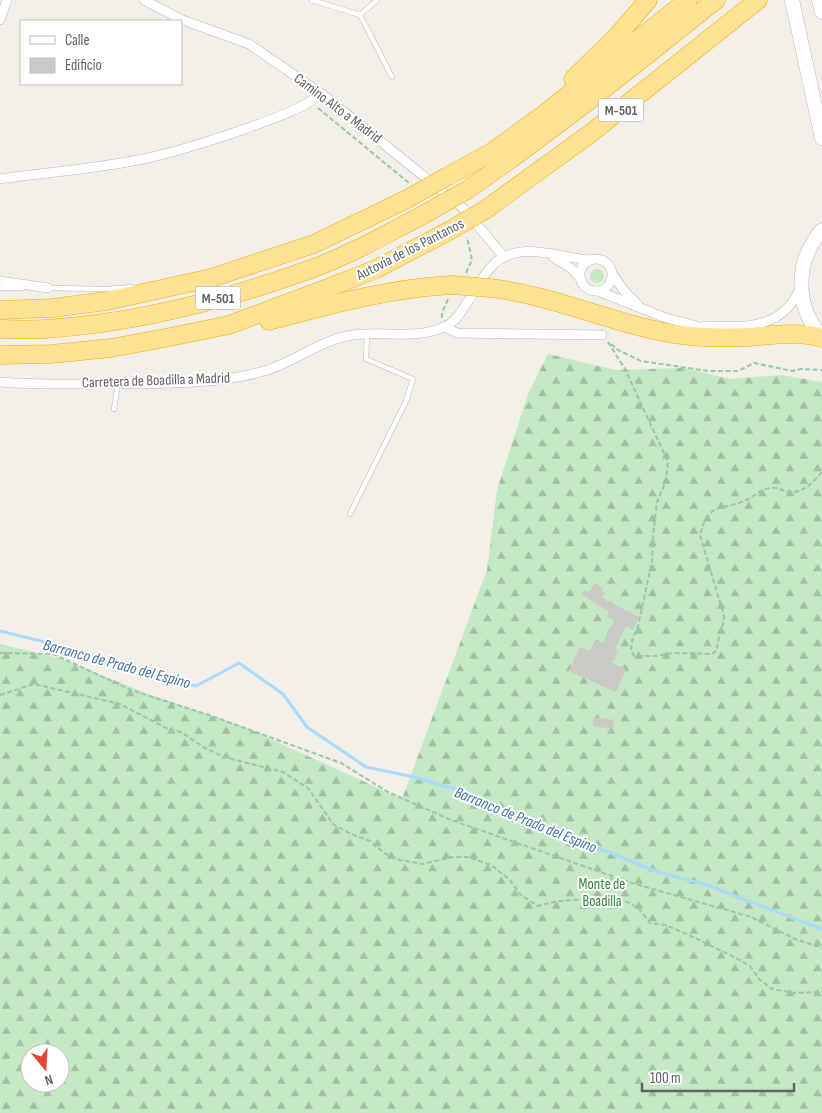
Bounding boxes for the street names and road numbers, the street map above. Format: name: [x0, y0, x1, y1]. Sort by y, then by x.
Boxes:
street label: Camino Alto a Madrid: [290, 69, 385, 148]
road number: M-501: [598, 98, 644, 122]
street label: Autovía de los Pantanos: [352, 214, 467, 285]
road number: M-501: [196, 286, 240, 310]
street label: Carretera de Boadilla a Madrid: [82, 368, 231, 393]

